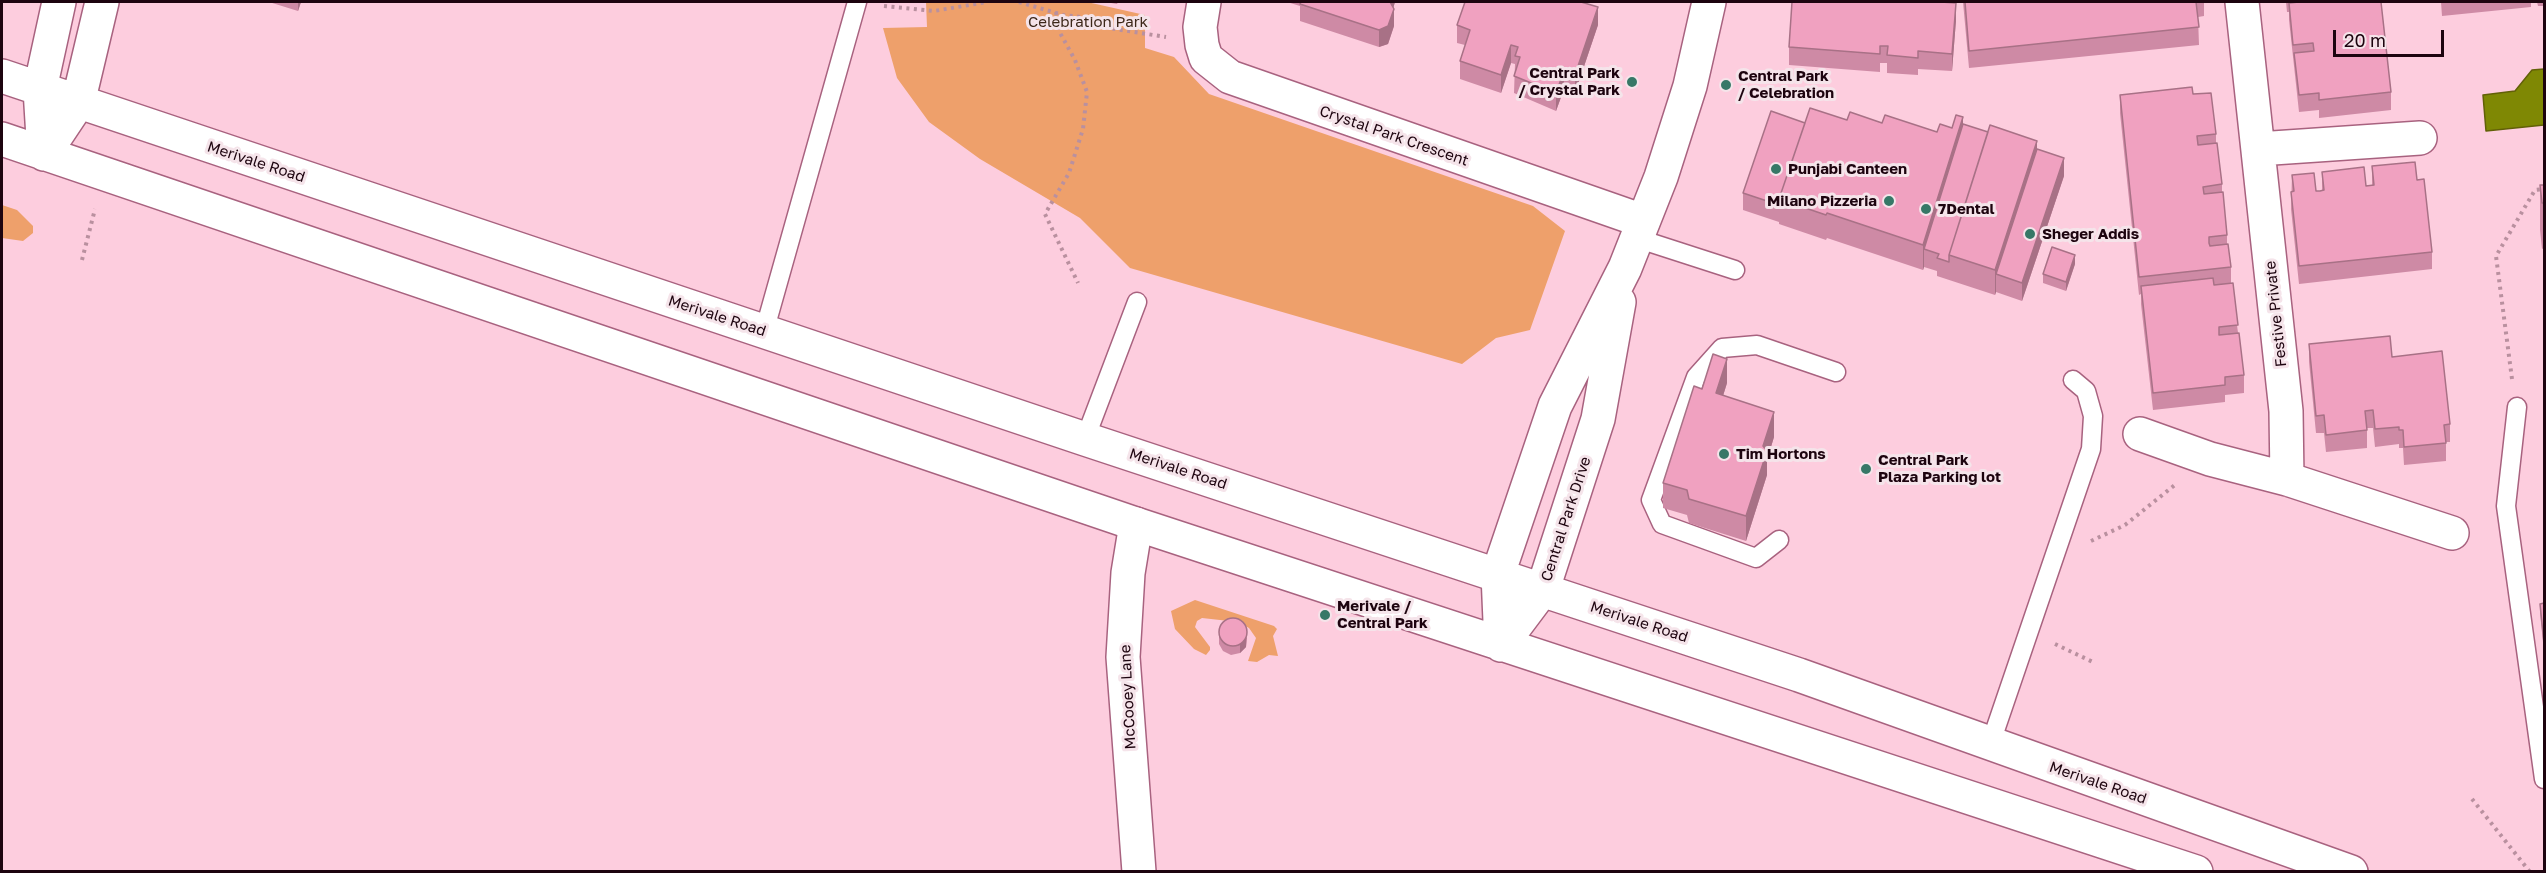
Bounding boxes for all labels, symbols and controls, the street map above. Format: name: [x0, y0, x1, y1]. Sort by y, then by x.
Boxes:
park label: Celebration Park: [1028, 13, 1148, 31]
scale bar: [2336, 18, 2447, 56]
text: 20 m: [2344, 29, 2386, 51]
place label: Central Park / Crystal Park: [1518, 64, 1620, 99]
place label: Central Park / Celebration: [1738, 67, 1834, 102]
marker: Central Park / Crystal Park: [1625, 75, 1639, 89]
marker: Central Park / Celebration: [1719, 78, 1733, 92]
street label: Crystal Park Crescent: [1317, 102, 1471, 170]
street label: Merivale Road: [205, 138, 307, 186]
place label: Punjabi Canteen: [1788, 160, 1907, 178]
marker: Punjabi Canteen: [1769, 162, 1783, 176]
place label: Milano Pizzeria: [1767, 192, 1877, 210]
marker: Milano Pizzeria: [1882, 194, 1896, 208]
place label: 7Dental: [1938, 200, 1995, 218]
marker: 7Dental: [1919, 202, 1933, 216]
place label: Sheger Addis: [2042, 225, 2139, 243]
marker: Sheger Addis: [2023, 227, 2037, 241]
street label: Festive Private: [2261, 260, 2291, 368]
street label: Merivale Road: [666, 292, 768, 340]
street label: Merivale Road: [1127, 445, 1229, 493]
place label: Tim Hortons: [1736, 445, 1826, 463]
marker: Tim Hortons: [1717, 447, 1731, 461]
place label: Central Park Plaza Parking lot: [1878, 451, 2001, 486]
street label: Central Park Drive: [1537, 454, 1595, 584]
marker: Central Park Plaza Parking lot: [1859, 462, 1873, 476]
place label: Merivale / Central Park: [1337, 597, 1428, 632]
street label: Merivale Road: [1588, 598, 1690, 646]
marker: Merivale / Central Park: [1318, 608, 1332, 622]
street label: McCooey Lane: [1116, 644, 1140, 750]
street label: Merivale Road: [2047, 758, 2149, 808]

